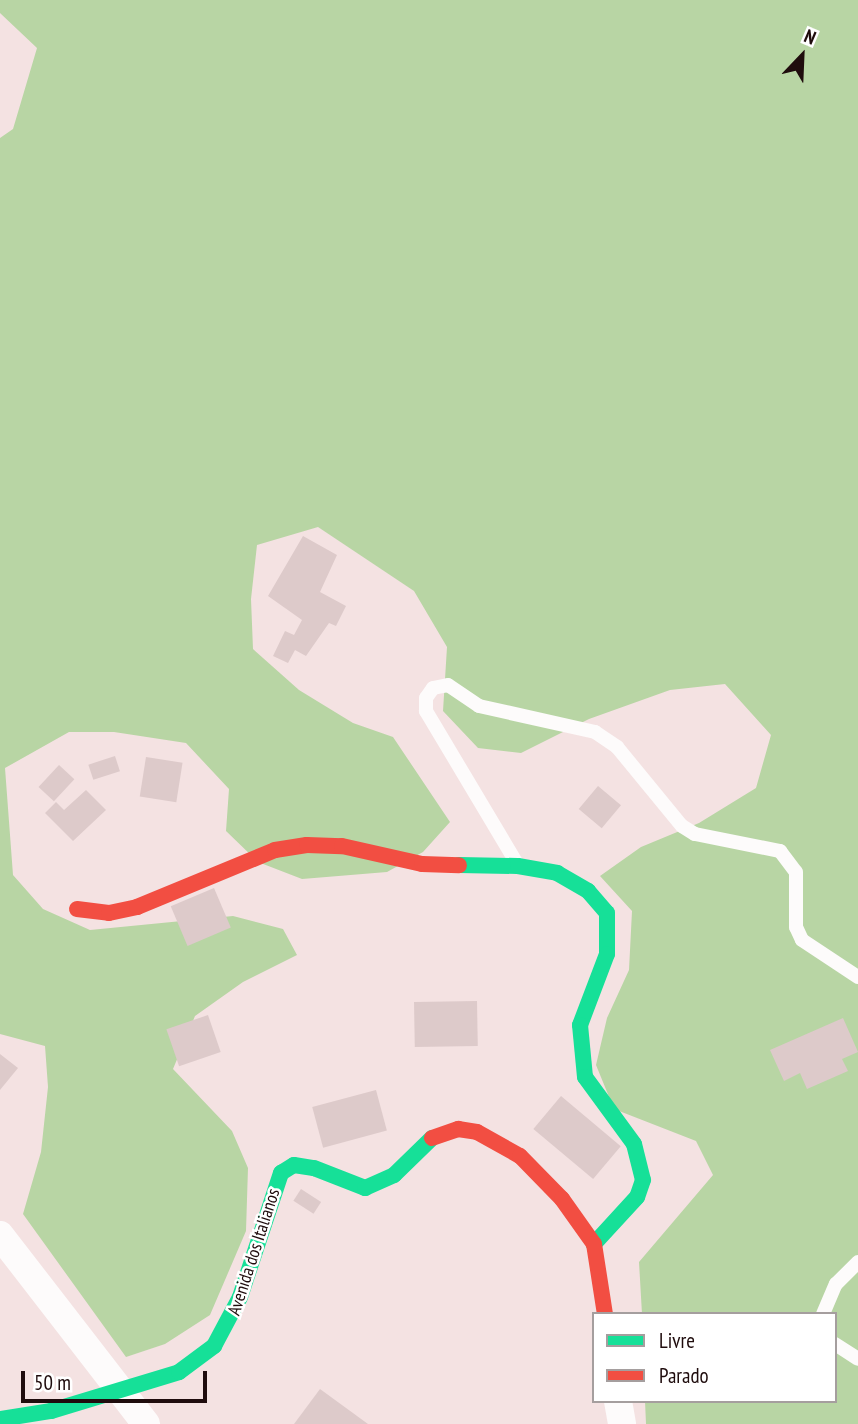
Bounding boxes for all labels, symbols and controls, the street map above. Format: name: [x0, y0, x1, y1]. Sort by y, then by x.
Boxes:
north arrow: [767, 21, 837, 91]
text: N: [801, 24, 820, 50]
street label: Avenida dos Italianos: [223, 1186, 285, 1318]
legend: [592, 1312, 837, 1403]
text: Livre: [659, 1327, 695, 1354]
scale bar: [24, 1358, 210, 1402]
text: Parado: [659, 1362, 709, 1389]
text: 50 m: [34, 1369, 71, 1396]

